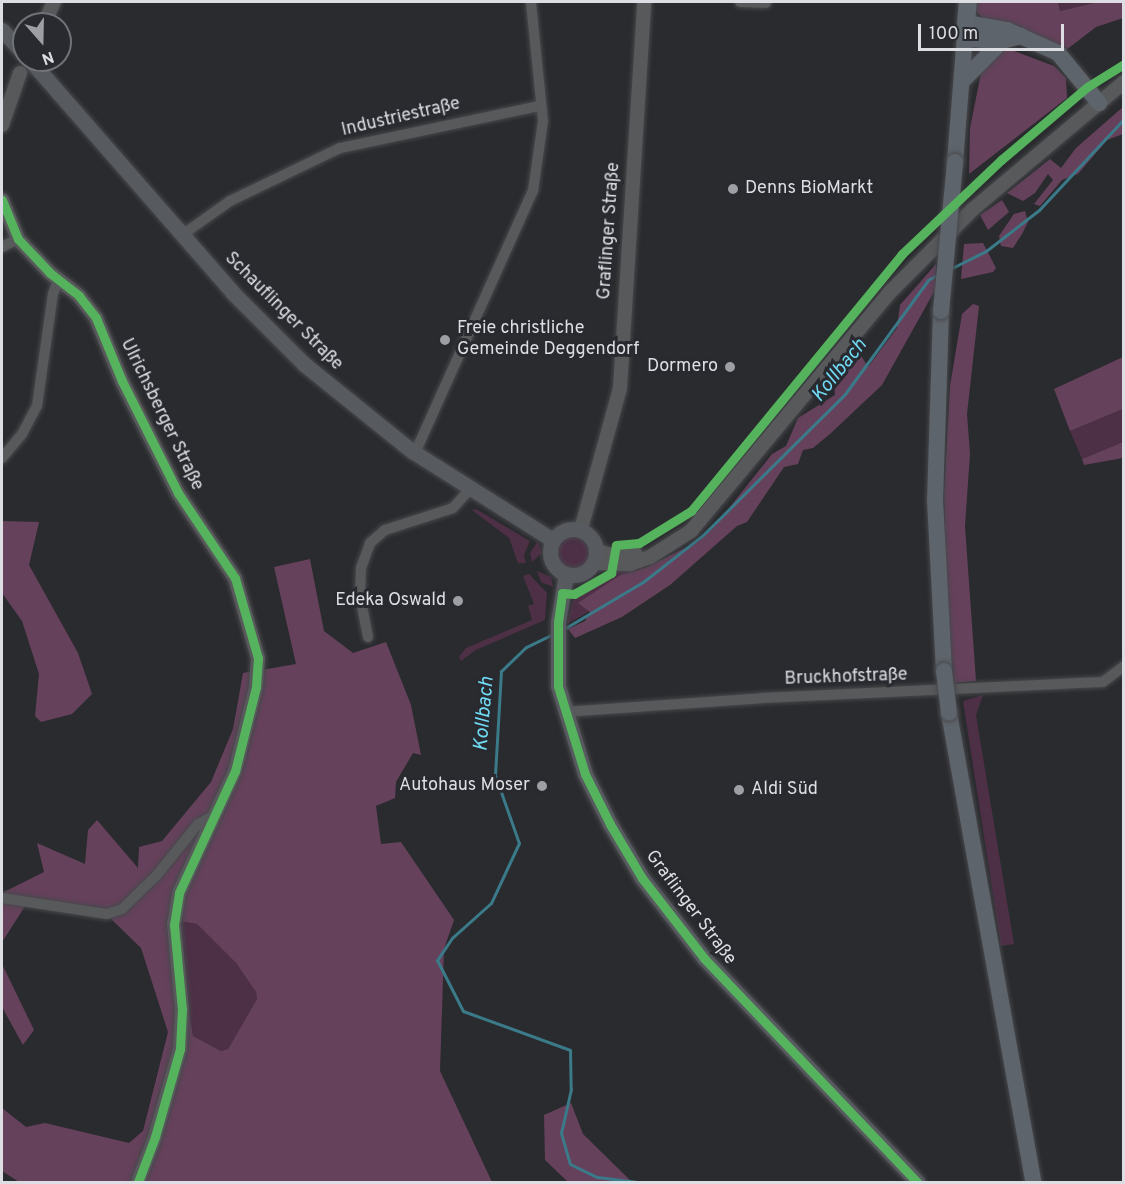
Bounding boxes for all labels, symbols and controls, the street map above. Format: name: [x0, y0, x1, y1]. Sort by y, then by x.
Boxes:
north arrow: [12, 12, 72, 72]
scale bar: [921, 12, 1066, 50]
text: 100 m: [929, 23, 978, 46]
text: N: [39, 46, 56, 68]
street label: Industriestraße: [340, 94, 462, 142]
street label: Graflinger Straße: [594, 162, 626, 300]
place label: Denns BioMarkt: [745, 178, 873, 200]
marker: Denns BioMarkt: [726, 182, 740, 196]
street label: Schauflinger Straße: [219, 248, 347, 376]
place label: Freie christliche Gemeinde Deggendorf: [457, 319, 639, 362]
marker: Freie christliche Gemeinde Deggendorf: [438, 333, 452, 347]
water label: Kollbach: [807, 334, 873, 408]
street label: Ulrichsberger Straße: [115, 335, 207, 495]
place label: Dormero: [647, 356, 718, 378]
marker: Dormero: [723, 360, 737, 374]
place label: Edeka Oswald: [335, 590, 446, 612]
marker: Edeka Oswald: [451, 594, 465, 608]
street label: Bruckhofstraße: [784, 665, 908, 691]
water label: Kollbach: [470, 676, 500, 752]
place label: Autohaus Moser: [399, 775, 530, 797]
marker: Autohaus Moser: [535, 779, 549, 793]
place label: Aldi Süd: [751, 779, 818, 801]
marker: Aldi Süd: [732, 783, 746, 797]
street label: Graflinger Straße: [640, 847, 740, 969]

